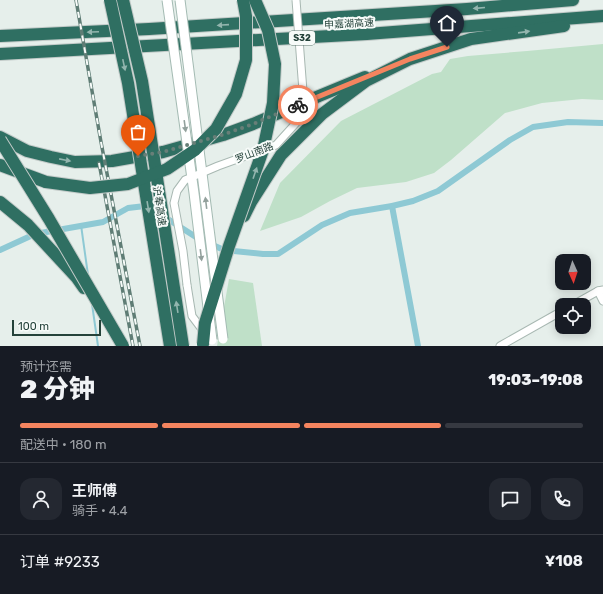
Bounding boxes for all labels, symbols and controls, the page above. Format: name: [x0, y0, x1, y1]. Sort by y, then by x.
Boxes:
one-way arrow: [473, 5, 485, 12]
pin: [430, 6, 464, 47]
icon: home: [436, 12, 458, 34]
street label: 申嘉湖高速: [324, 17, 374, 31]
one-way arrow: [217, 21, 229, 28]
one-way arrow: [87, 28, 100, 35]
one-way arrow: [518, 29, 530, 35]
road number: S32: [289, 31, 315, 45]
one-way arrow: [122, 59, 128, 72]
courier: [278, 85, 318, 125]
icon: bike: [287, 94, 309, 116]
pin: [121, 115, 155, 156]
one-way arrow: [182, 120, 188, 132]
icon: bag: [127, 121, 149, 143]
street label: 罗山南路: [234, 140, 275, 166]
one-way arrow: [59, 157, 71, 163]
one-way arrow: [252, 167, 258, 179]
street label: 沪奉高速: [150, 185, 168, 227]
one-way arrow: [203, 197, 209, 209]
one-way arrow: [145, 201, 151, 213]
one-way arrow: [198, 249, 205, 261]
north arrow: [555, 254, 591, 290]
map controls: [555, 254, 591, 334]
button: locate: [555, 298, 591, 334]
one-way arrow: [174, 301, 180, 314]
scale bar: [12, 318, 101, 337]
text: 100 m: [18, 320, 49, 333]
text: 预计还需: [20, 359, 72, 374]
text: 19:03–19:08: [488, 371, 583, 389]
text: 2 分钟: [20, 374, 95, 405]
text: 配送中 · 180 m: [20, 437, 107, 452]
button: person: [20, 478, 62, 520]
button: chat: [489, 478, 531, 520]
button: phone: [541, 478, 583, 520]
text: 王师傅: [72, 482, 117, 500]
text: 骑手 · 4.4: [72, 503, 128, 518]
text: ¥108: [545, 552, 583, 570]
text: 订单 #9233: [20, 553, 100, 571]

